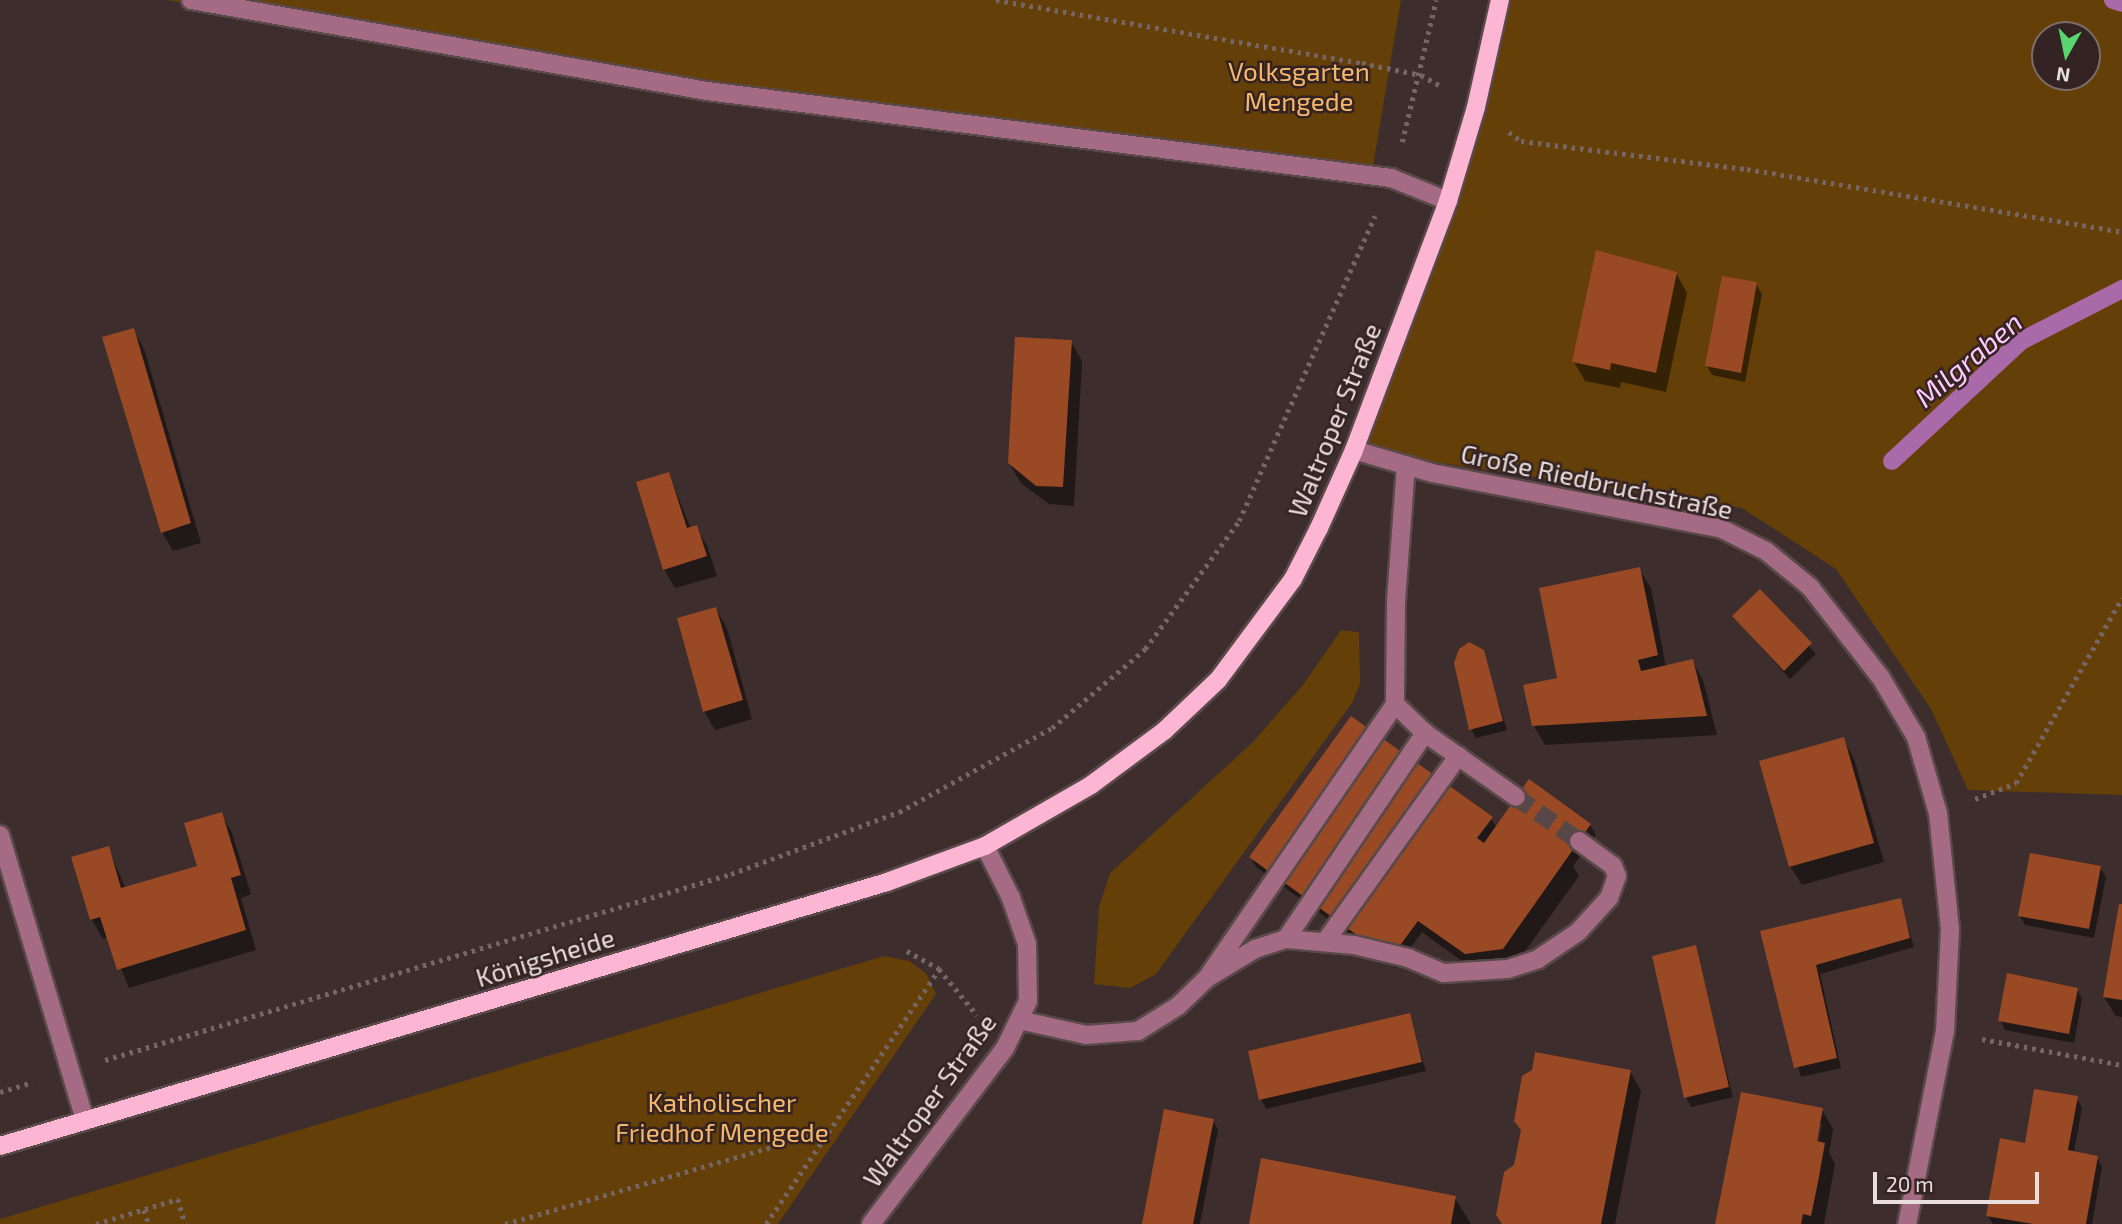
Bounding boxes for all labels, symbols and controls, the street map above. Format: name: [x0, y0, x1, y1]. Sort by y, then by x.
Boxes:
north arrow: [2031, 21, 2101, 91]
park label: Volksgarten Mengede: [1228, 55, 1370, 116]
text: N: [2054, 63, 2072, 88]
water label: Milgraben: [1907, 304, 2029, 414]
street label: Waltroper Straße: [1281, 318, 1387, 522]
street label: Große Riedbruchstraße: [1458, 437, 1736, 525]
street label: Königsheide: [472, 921, 618, 993]
street label: Waltroper Straße: [856, 1007, 1002, 1193]
park label: Katholischer Friedhof Mengede: [615, 1086, 829, 1148]
scale bar: [1877, 1158, 2043, 1202]
text: 20 m: [1886, 1171, 1934, 1196]

